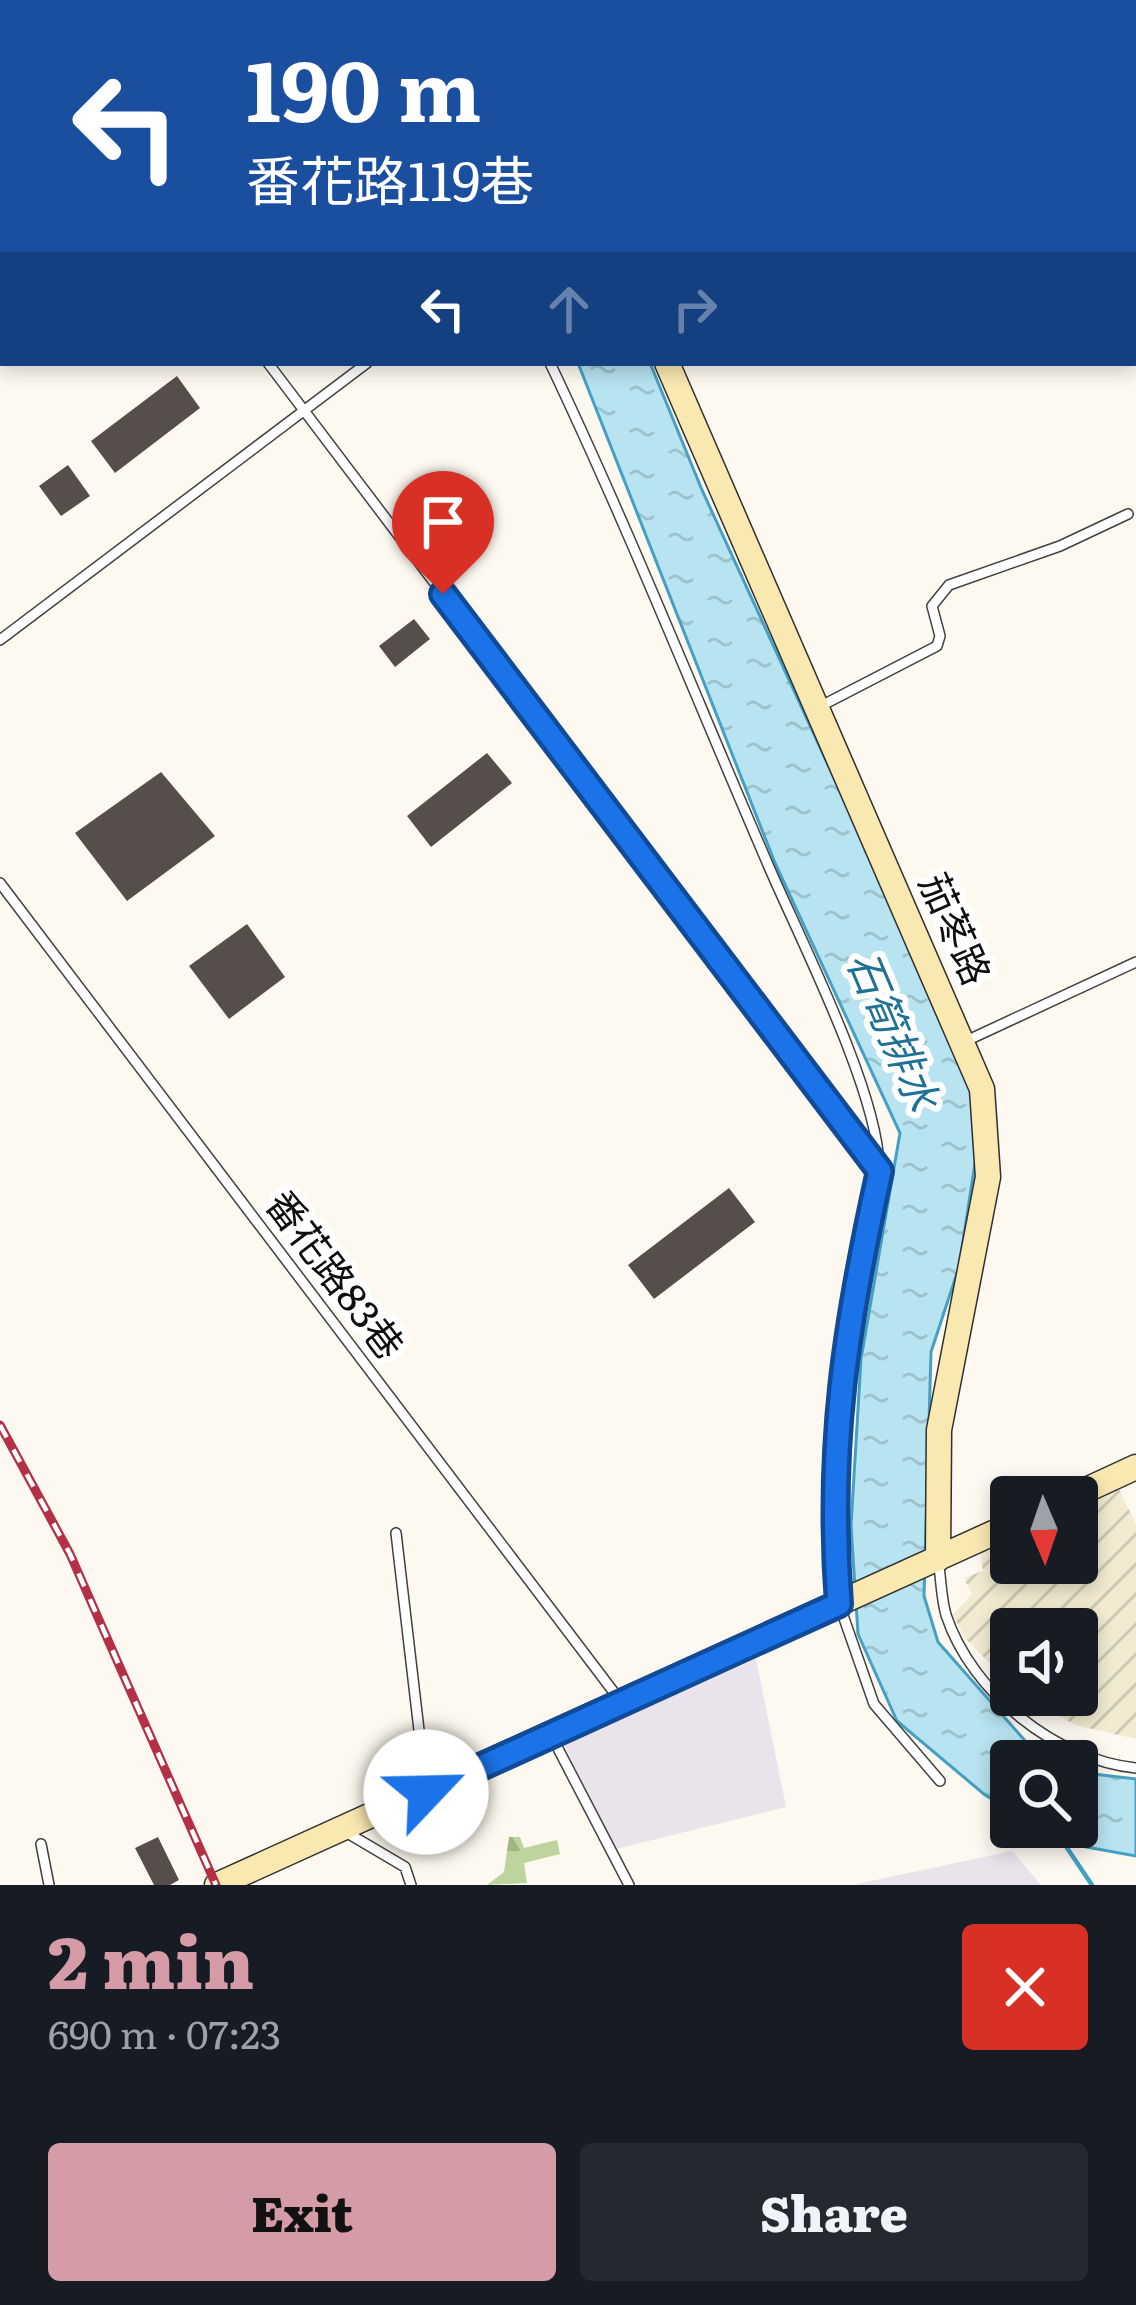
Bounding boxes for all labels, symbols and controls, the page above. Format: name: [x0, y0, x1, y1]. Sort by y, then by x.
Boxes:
text: 190 m: [246, 23, 481, 148]
icon: left: [48, 48, 204, 204]
text: 番花路119巷: [246, 137, 534, 218]
icon: left: [410, 276, 476, 342]
icon: ahead: [536, 276, 602, 342]
icon: right: [662, 276, 728, 342]
pin: [392, 471, 494, 594]
icon: arrive: [410, 489, 476, 555]
street label: 茄苳路: [907, 863, 1008, 993]
water label: 石筍排水: [834, 940, 958, 1121]
street label: 番花路83巷: [254, 1176, 420, 1370]
north arrow: [990, 1476, 1098, 1584]
map controls: [990, 1476, 1098, 1848]
button: sound: [990, 1608, 1098, 1716]
position arrow: [363, 1729, 489, 1855]
button: search: [990, 1740, 1098, 1848]
text: 2 min: [48, 1904, 254, 2011]
button: close: [962, 1924, 1088, 2050]
text: 690 m · 07:23: [48, 2003, 281, 2061]
button: Exit: [48, 2143, 556, 2281]
button: Share: [580, 2143, 1088, 2281]

